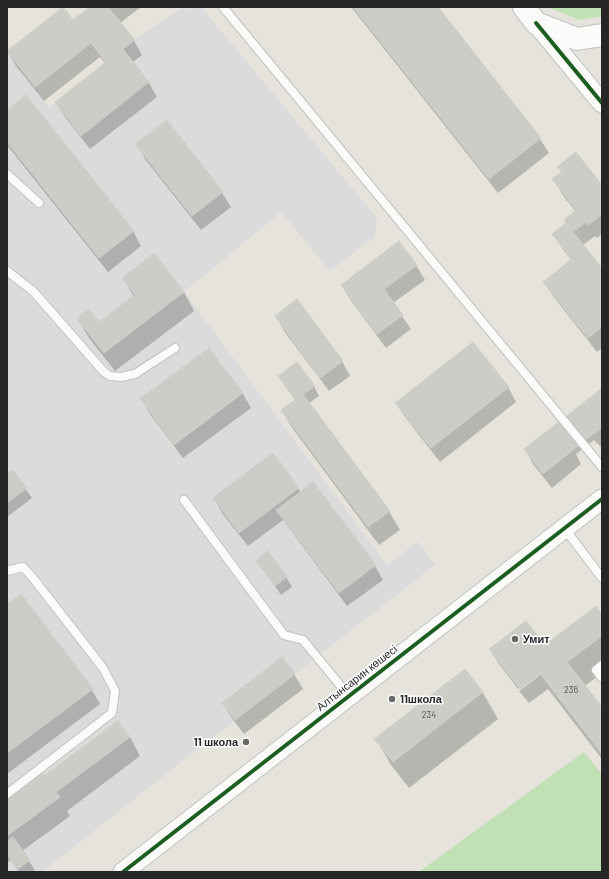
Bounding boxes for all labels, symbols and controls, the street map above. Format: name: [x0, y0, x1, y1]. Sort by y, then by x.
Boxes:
place label: Умит: [523, 632, 550, 646]
marker: Умит: [510, 634, 520, 644]
street label: Алтынсарин көшесі: [314, 642, 400, 714]
house number: 236: [564, 685, 578, 695]
place label: 11школа: [400, 692, 442, 706]
marker: 11школа: [387, 694, 397, 704]
house number: 234: [422, 710, 436, 720]
place label: 11 школа: [194, 735, 238, 749]
marker: 11 школа: [241, 737, 251, 747]

